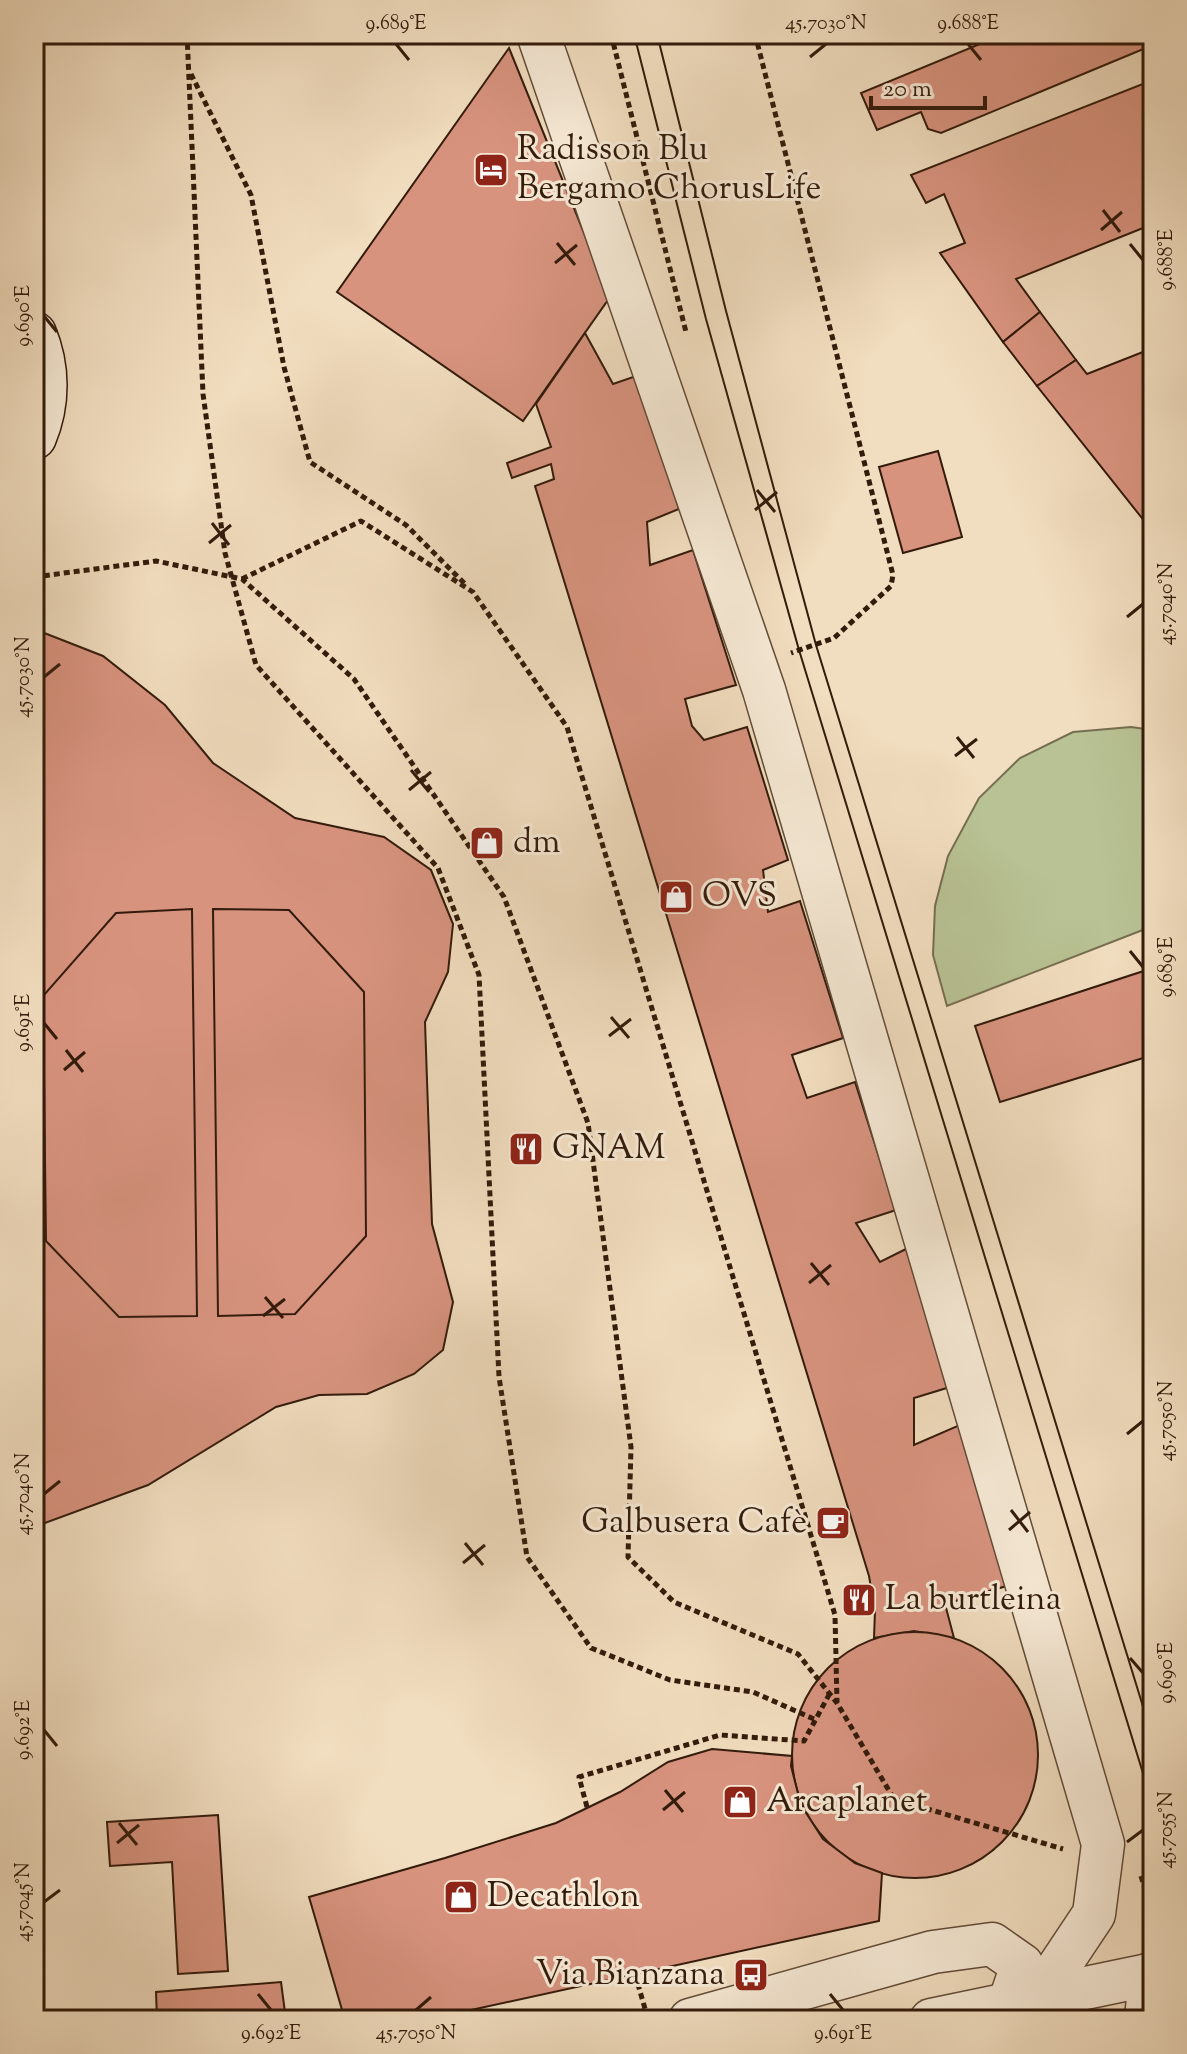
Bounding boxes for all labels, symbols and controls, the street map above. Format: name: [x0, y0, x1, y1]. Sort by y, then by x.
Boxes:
text: 9.689°E: [366, 10, 426, 39]
text: 45.7030°N: [785, 10, 867, 39]
text: 9.688°E: [937, 10, 999, 39]
scale bar: [871, 60, 985, 110]
text: 20 m: [883, 73, 932, 107]
place label: Radisson Blu Bergamo ChorusLife: [517, 126, 821, 214]
hotel icon: Radisson Blu Bergamo ChorusLife: [472, 151, 510, 189]
text: 9.688°E: [1153, 229, 1182, 291]
text: 9.690°E: [10, 285, 39, 347]
text: 45.7040°N: [1153, 563, 1182, 645]
text: 45.7030°N: [10, 636, 39, 718]
place label: dm: [513, 819, 560, 868]
shop icon: dm: [468, 824, 506, 862]
place label: OVS: [702, 873, 777, 922]
shop icon: OVS: [657, 878, 695, 916]
text: 9.689°E: [1153, 937, 1182, 997]
text: 9.691°E: [10, 994, 39, 1052]
place label: GNAM: [552, 1125, 665, 1174]
restaurant icon: GNAM: [507, 1130, 545, 1168]
text: 45.7050°N: [1153, 1381, 1182, 1461]
text: 45.7040°N: [10, 1453, 39, 1535]
place label: Galbusera Cafè: [581, 1499, 807, 1548]
cafe icon: Galbusera Cafè: [814, 1504, 852, 1542]
place label: La burtleina: [885, 1576, 1061, 1625]
restaurant icon: La burtleina: [840, 1581, 878, 1619]
text: 9.690°E: [1153, 1642, 1182, 1704]
text: 9.692°E: [10, 1700, 39, 1760]
place label: Arcaplanet: [766, 1778, 928, 1827]
shop icon: Arcaplanet: [721, 1783, 759, 1821]
text: 45.7055°N: [1153, 1791, 1182, 1869]
text: 45.7045°N: [10, 1862, 39, 1942]
place label: Decathlon: [487, 1873, 640, 1922]
shop icon: Decathlon: [442, 1878, 480, 1916]
place label: Via Bianzana: [536, 1951, 725, 2000]
bus stop icon: Via Bianzana: [732, 1956, 770, 1994]
text: 9.692°E: [241, 2020, 301, 2049]
text: 45.7050°N: [376, 2020, 456, 2049]
text: 9.691°E: [814, 2020, 872, 2049]

